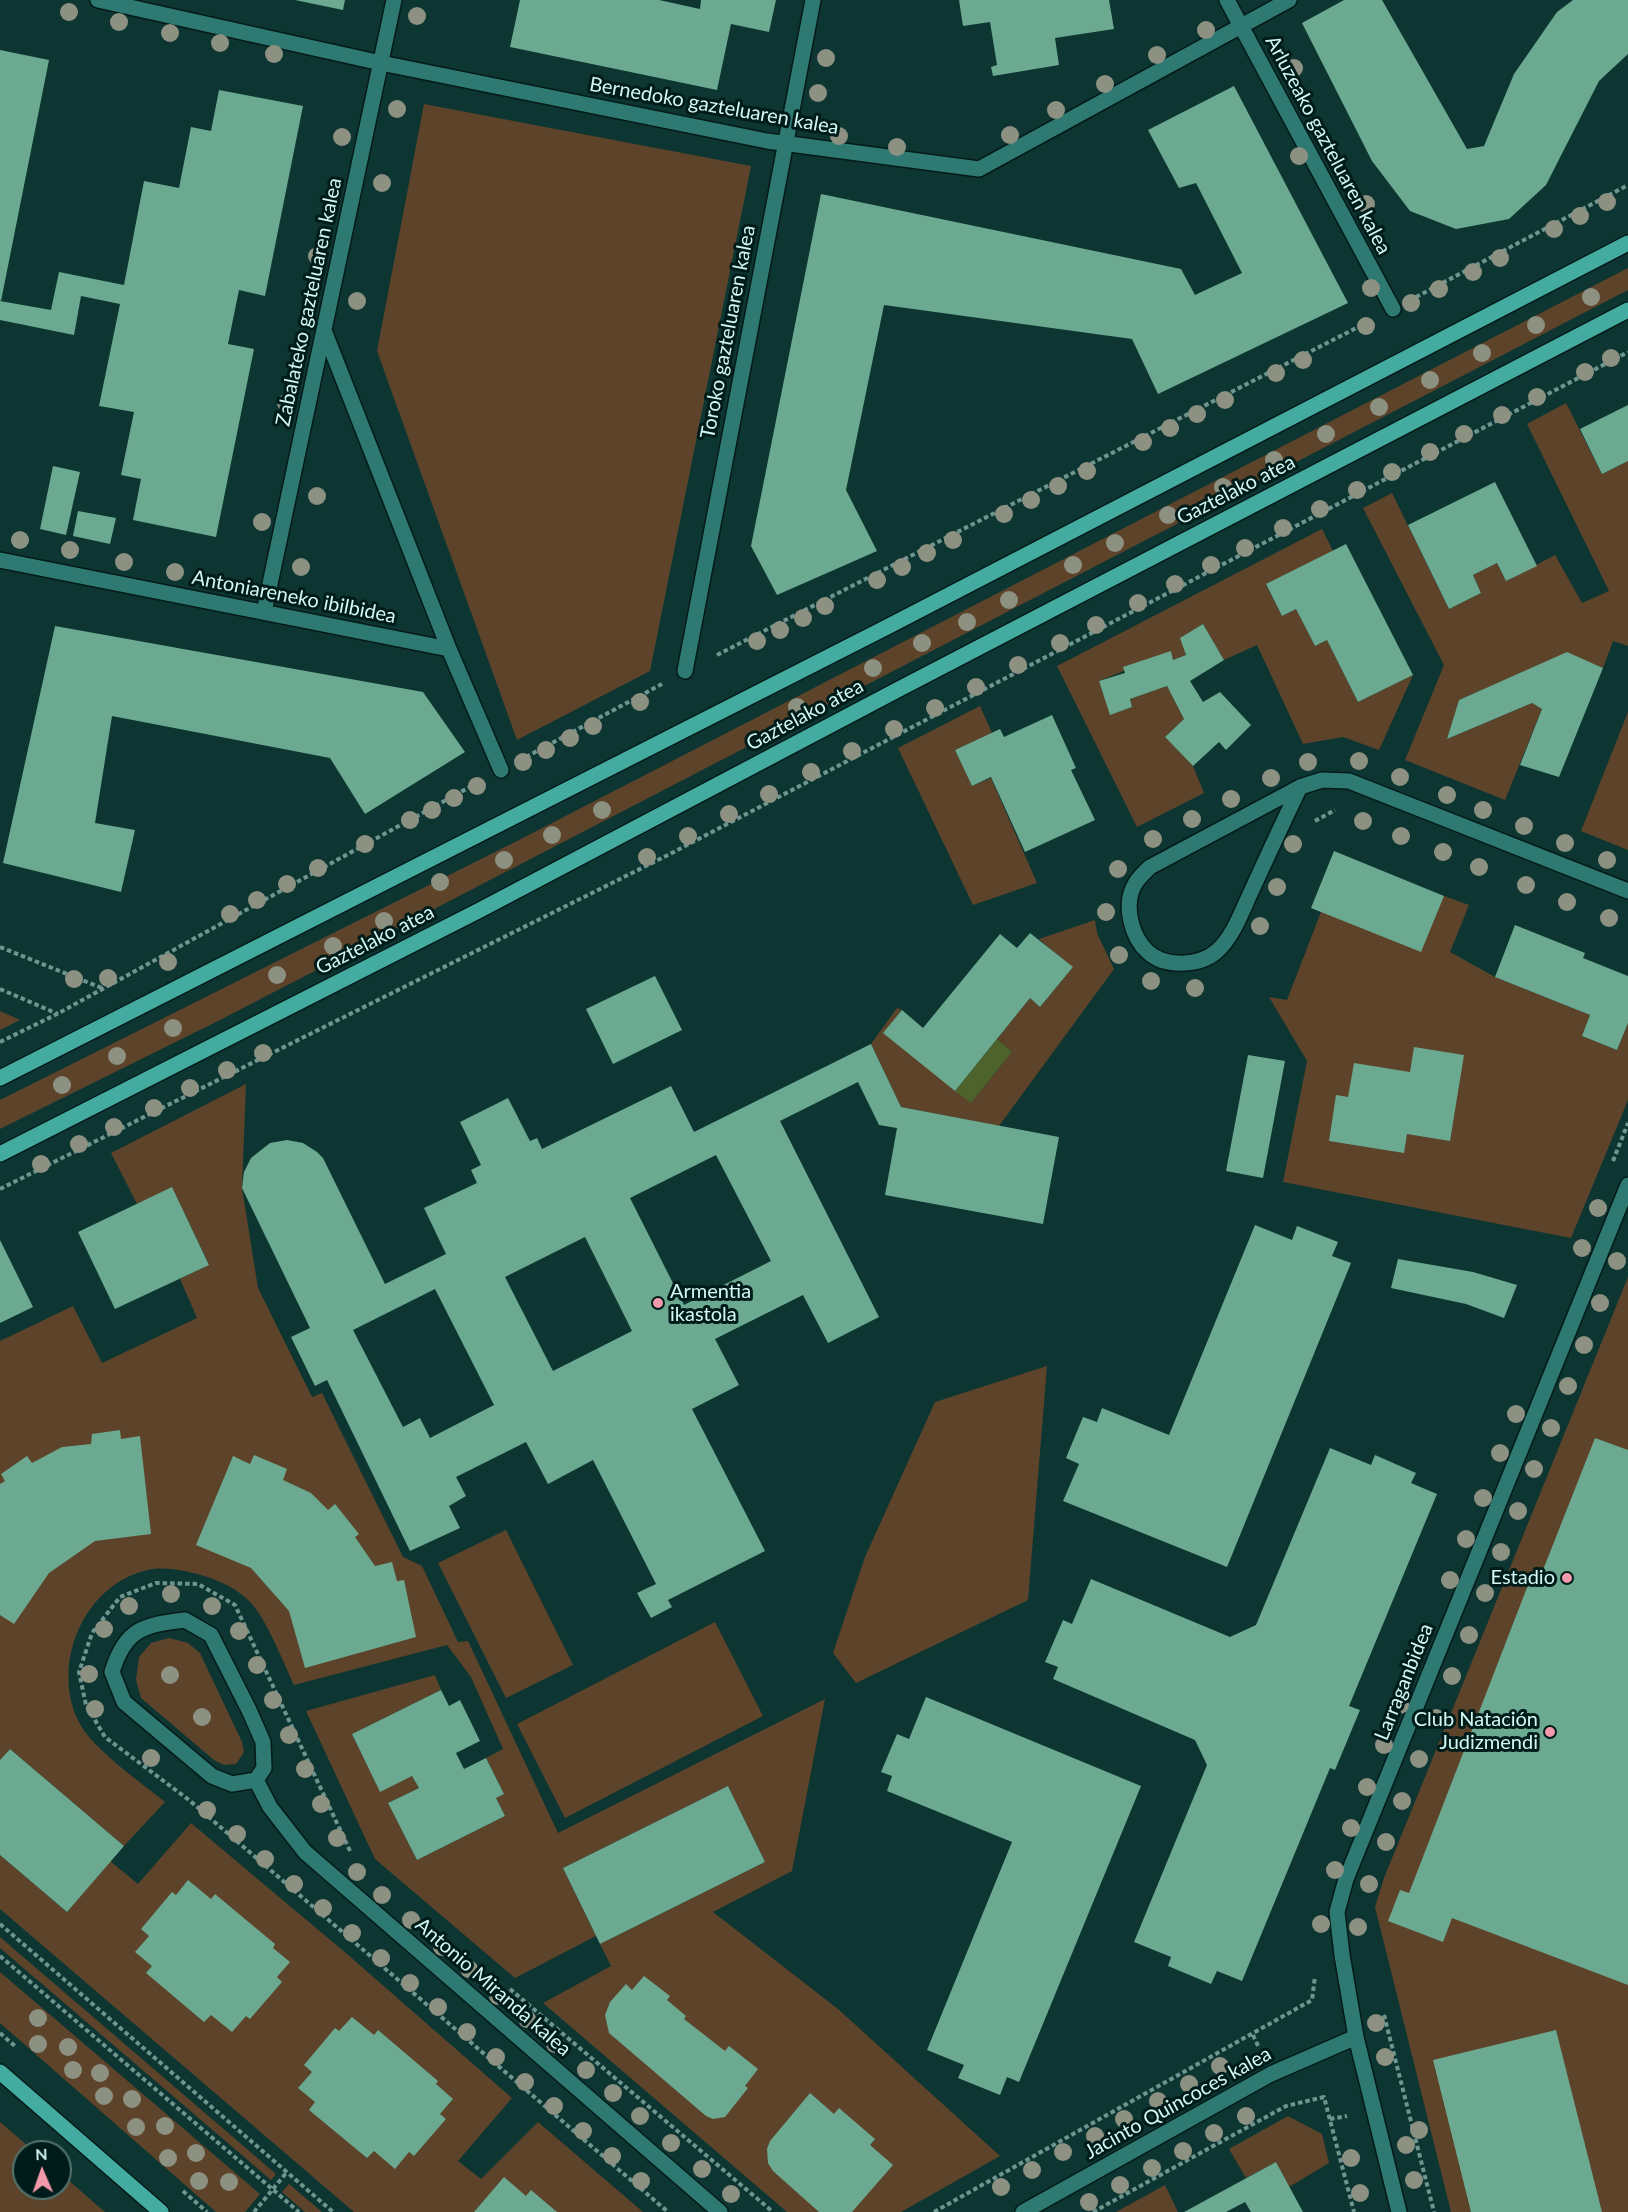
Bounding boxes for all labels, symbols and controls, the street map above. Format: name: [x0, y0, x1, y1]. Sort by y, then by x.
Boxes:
street label: Arluzeako gazteluaren kalea: [1260, 32, 1396, 258]
street label: Bernedoko gazteluaren kalea: [587, 72, 841, 140]
street label: Zabalateko gazteluaren kalea: [271, 176, 347, 428]
street label: Toroko gazteluaren kalea: [696, 223, 760, 441]
street label: Gaztelako atea: [1173, 450, 1299, 530]
street label: Antoniareneko ibilbidea: [190, 565, 398, 629]
street label: Gaztelako atea: [742, 674, 868, 756]
street label: Gaztelako atea: [312, 900, 438, 980]
place label: Armentia ikastola: [670, 1280, 751, 1327]
marker: Armentia ikastola: [651, 1296, 665, 1310]
place label: Estadio: [1491, 1566, 1555, 1590]
marker: Estadio: [1560, 1571, 1574, 1585]
street label: Larraganbidea: [1370, 1620, 1438, 1744]
place label: Club Natación Judizmendi: [1414, 1708, 1538, 1755]
marker: Club Natación Judizmendi: [1543, 1725, 1557, 1739]
street label: Antonio Miranda kalea: [410, 1913, 576, 2061]
street label: Jacinto Quincoces kalea: [1081, 2042, 1275, 2164]
north arrow: [12, 2140, 72, 2200]
text: N: [35, 2144, 48, 2163]

